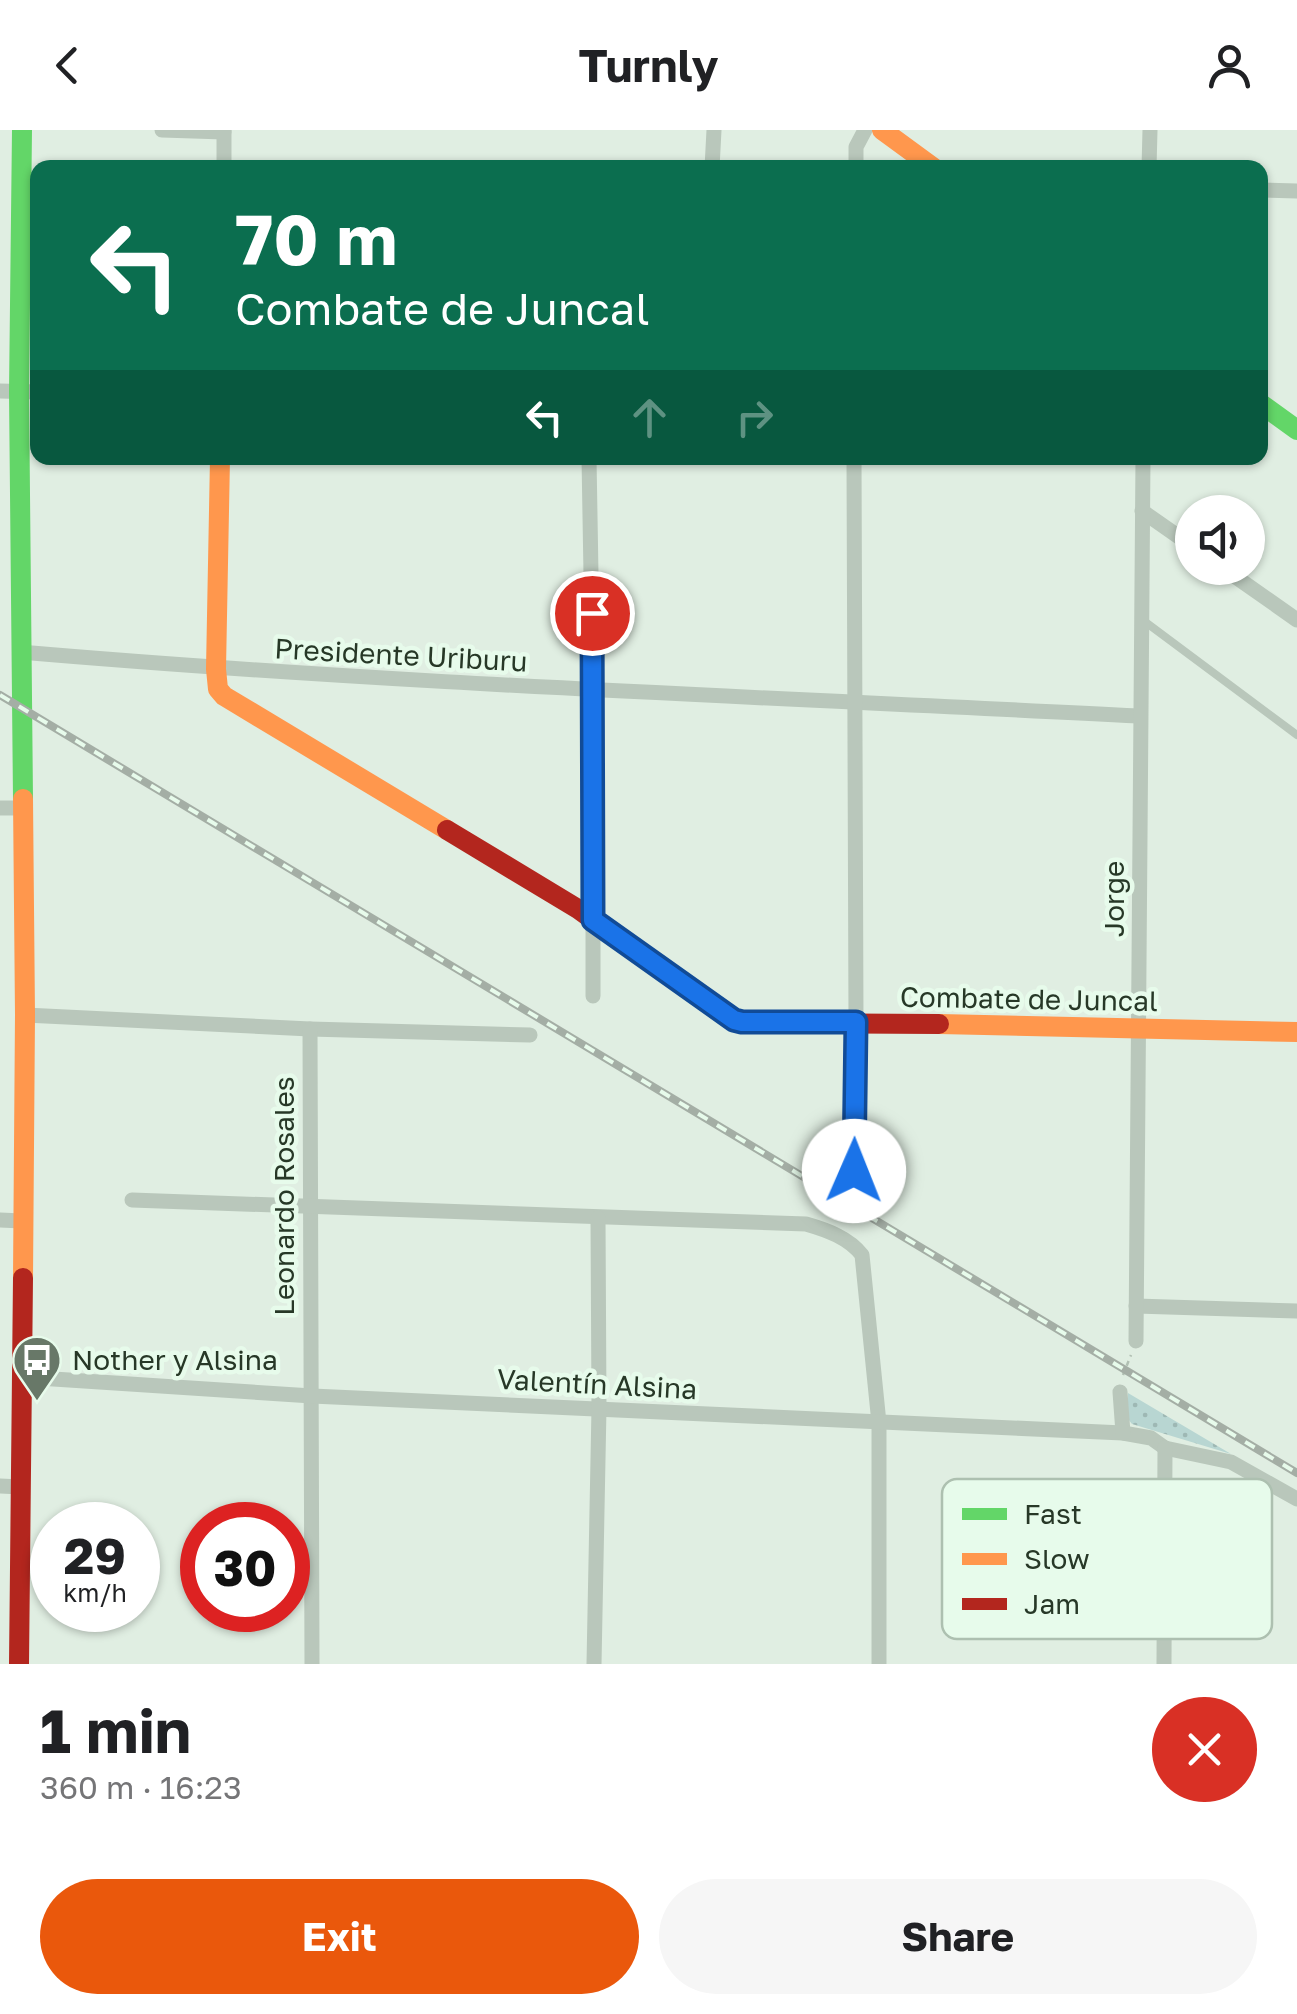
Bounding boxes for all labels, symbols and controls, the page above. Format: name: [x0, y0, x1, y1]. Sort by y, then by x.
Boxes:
icon: back: [40, 38, 95, 93]
text: Turnly: [578, 38, 719, 92]
icon: person: [1202, 38, 1257, 93]
text: 70 m: [235, 196, 397, 280]
icon: left: [70, 200, 200, 330]
text: Combate de Juncal: [235, 281, 650, 335]
icon: left: [517, 390, 572, 445]
icon: ahead: [622, 390, 677, 445]
icon: right: [727, 390, 782, 445]
map controls: [1175, 495, 1265, 585]
button: sound: [1175, 495, 1265, 585]
pin: [550, 571, 635, 656]
icon: arrive: [565, 586, 620, 641]
street label: Presidente Uriburu: [274, 631, 528, 678]
street label: Jorge: [1097, 861, 1130, 937]
street label: Combate de Juncal: [900, 980, 1158, 1017]
street label: Leonardo Rosales: [267, 1076, 300, 1316]
position arrow: [802, 1119, 906, 1223]
bus stop icon: Nother y Alsina: [11, 1334, 63, 1402]
place label: Nother y Alsina: [72, 1343, 278, 1376]
street label: Valentín Alsina: [496, 1362, 698, 1405]
legend: [942, 1479, 1272, 1639]
text: Fast: [1024, 1497, 1082, 1530]
speed limit sign: 30: [180, 1502, 310, 1632]
text: 29: [64, 1525, 126, 1585]
text: Slow: [1024, 1542, 1090, 1575]
text: km/h: [63, 1577, 127, 1608]
text: Jam: [1024, 1587, 1080, 1620]
text: 1 min: [40, 1694, 191, 1766]
button: close: [1152, 1697, 1257, 1802]
text: 360 m · 16:23: [40, 1768, 242, 1806]
button: Exit: [40, 1879, 639, 1994]
button: Share: [659, 1879, 1257, 1994]

